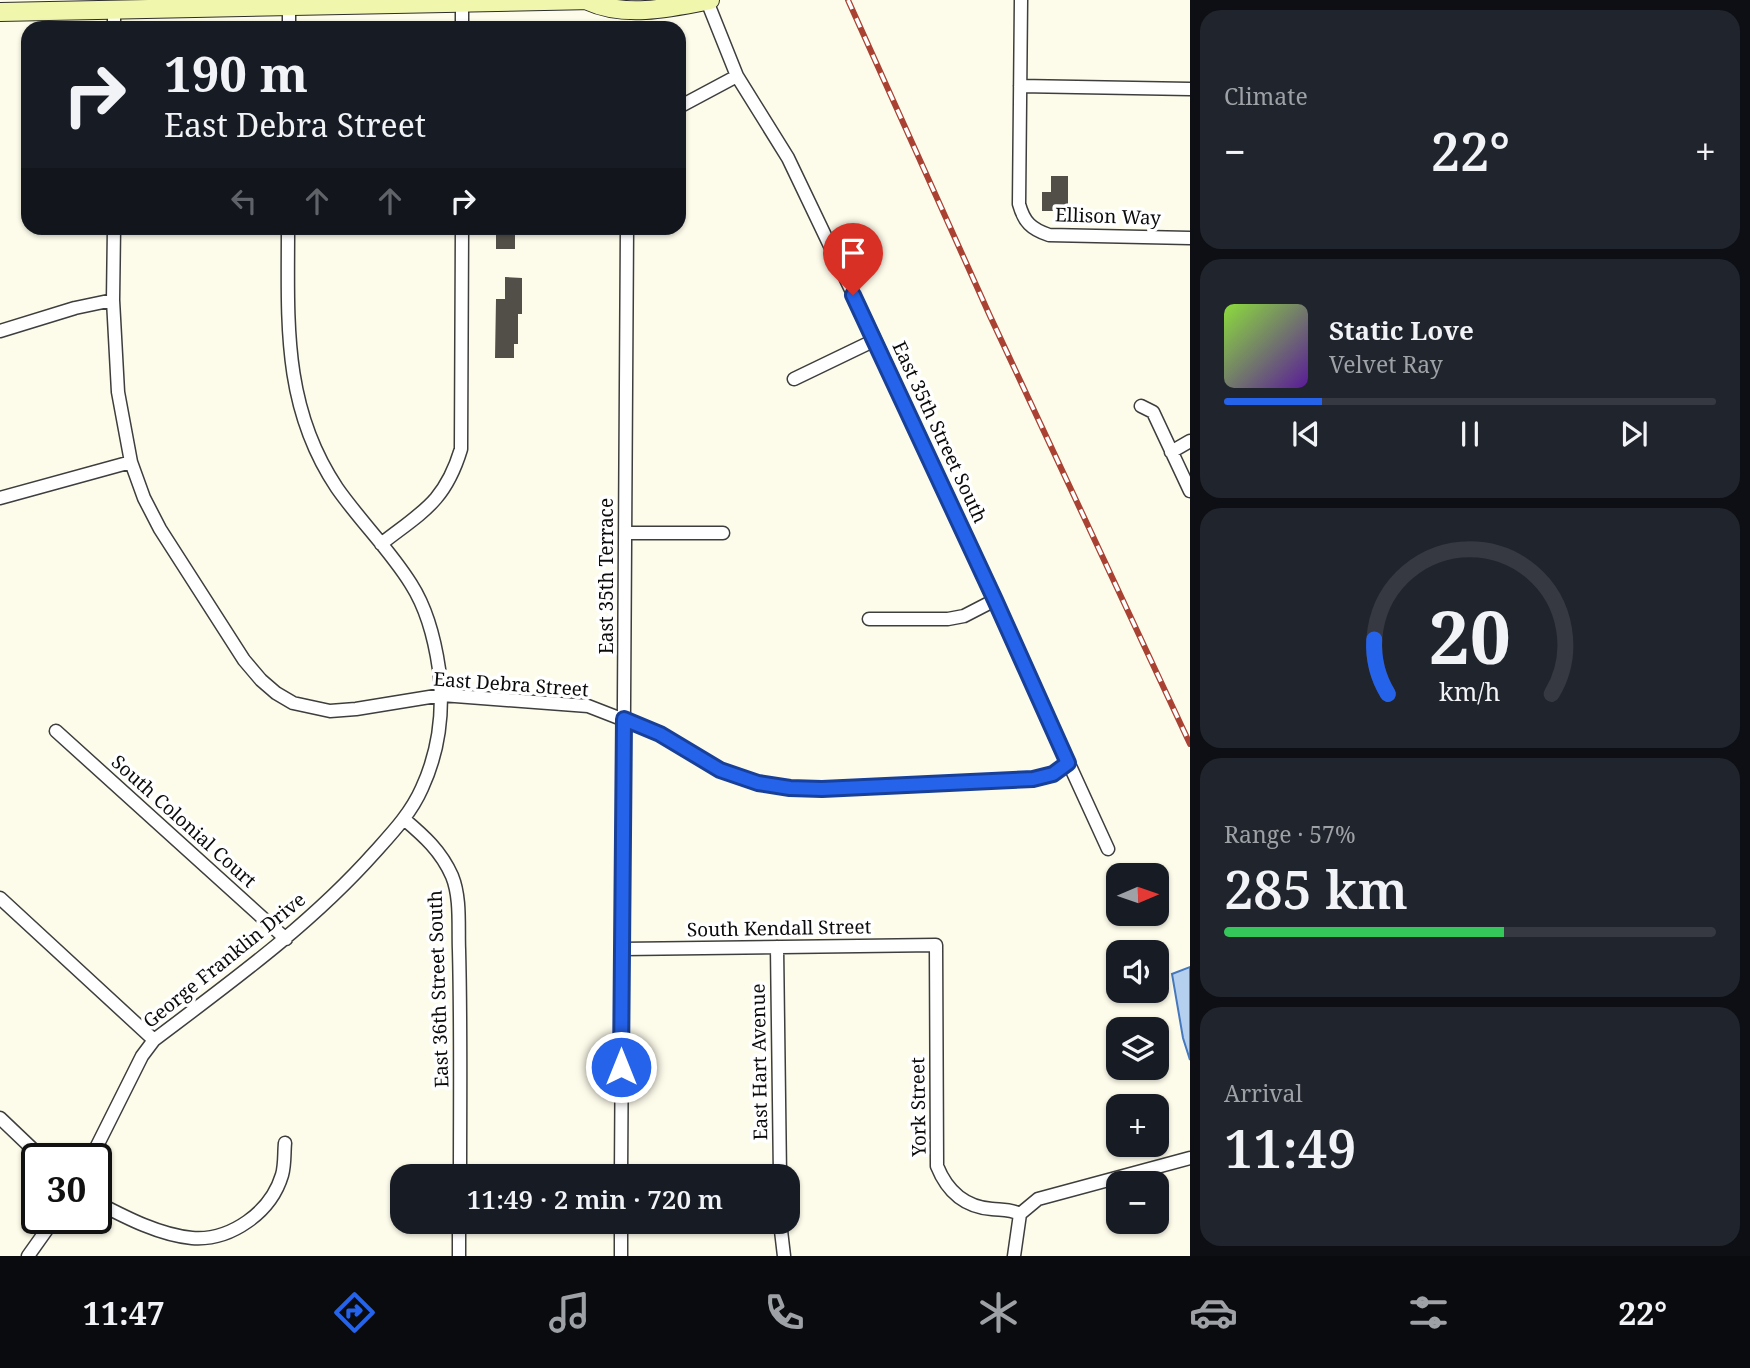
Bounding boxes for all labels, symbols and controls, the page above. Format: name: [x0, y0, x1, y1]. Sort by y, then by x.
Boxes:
text: 190 m: [164, 40, 308, 106]
icon: right: [49, 49, 140, 140]
text: Climate: [1224, 80, 1308, 112]
text: East Debra Street: [164, 103, 426, 146]
text: 22°: [1431, 115, 1510, 186]
text: −: [1224, 125, 1246, 177]
text: +: [1695, 125, 1716, 177]
icon: left: [225, 182, 263, 220]
icon: ahead: [298, 182, 336, 220]
icon: ahead: [371, 182, 409, 220]
icon: right: [444, 182, 482, 220]
street label: Ellison Way: [1055, 201, 1162, 231]
pin: [823, 223, 883, 295]
icon: arrive: [834, 234, 872, 272]
text: Static Love: [1329, 312, 1474, 348]
street label: East 35th Street South: [886, 337, 994, 527]
text: Velvet Ray: [1329, 348, 1443, 380]
icon: previous: [1287, 415, 1325, 453]
icon: pause: [1451, 415, 1489, 453]
icon: next: [1615, 415, 1653, 453]
street label: East 35th Terrace: [593, 498, 619, 654]
text: 20: [1429, 586, 1511, 685]
street label: East Debra Street: [432, 666, 590, 702]
text: km/h: [1439, 674, 1501, 708]
street label: South Colonial Court: [106, 749, 262, 893]
text: Range · 57%: [1224, 818, 1356, 850]
text: 285 km: [1224, 853, 1408, 924]
north arrow: [1106, 863, 1169, 926]
map controls: [1106, 863, 1169, 1234]
street label: George Franklin Drive: [137, 886, 311, 1034]
street label: East 36th Street South: [422, 890, 454, 1088]
street label: South Kendall Street: [687, 913, 872, 943]
button: sound: [1106, 940, 1169, 1003]
street label: East Hart Avenue: [745, 983, 773, 1141]
button: layers: [1106, 1017, 1169, 1080]
position arrow: [584, 1030, 658, 1104]
street label: York Street: [904, 1057, 932, 1158]
text: Arrival: [1224, 1077, 1303, 1109]
button: +: [1106, 1094, 1169, 1157]
text: 11:49: [1224, 1112, 1357, 1183]
speed limit sign: 30: [21, 1143, 112, 1234]
button: −: [1106, 1171, 1169, 1234]
text: 11:49 · 2 min · 720 m: [467, 1181, 723, 1217]
icon: directions: [330, 1288, 379, 1337]
icon: music: [545, 1288, 594, 1337]
icon: phone: [760, 1288, 809, 1337]
icon: climate: [974, 1288, 1023, 1337]
icon: car: [1189, 1288, 1238, 1337]
icon: filters: [1404, 1288, 1453, 1337]
text: 11:47: [83, 1291, 165, 1334]
text: 22°: [1618, 1291, 1667, 1334]

